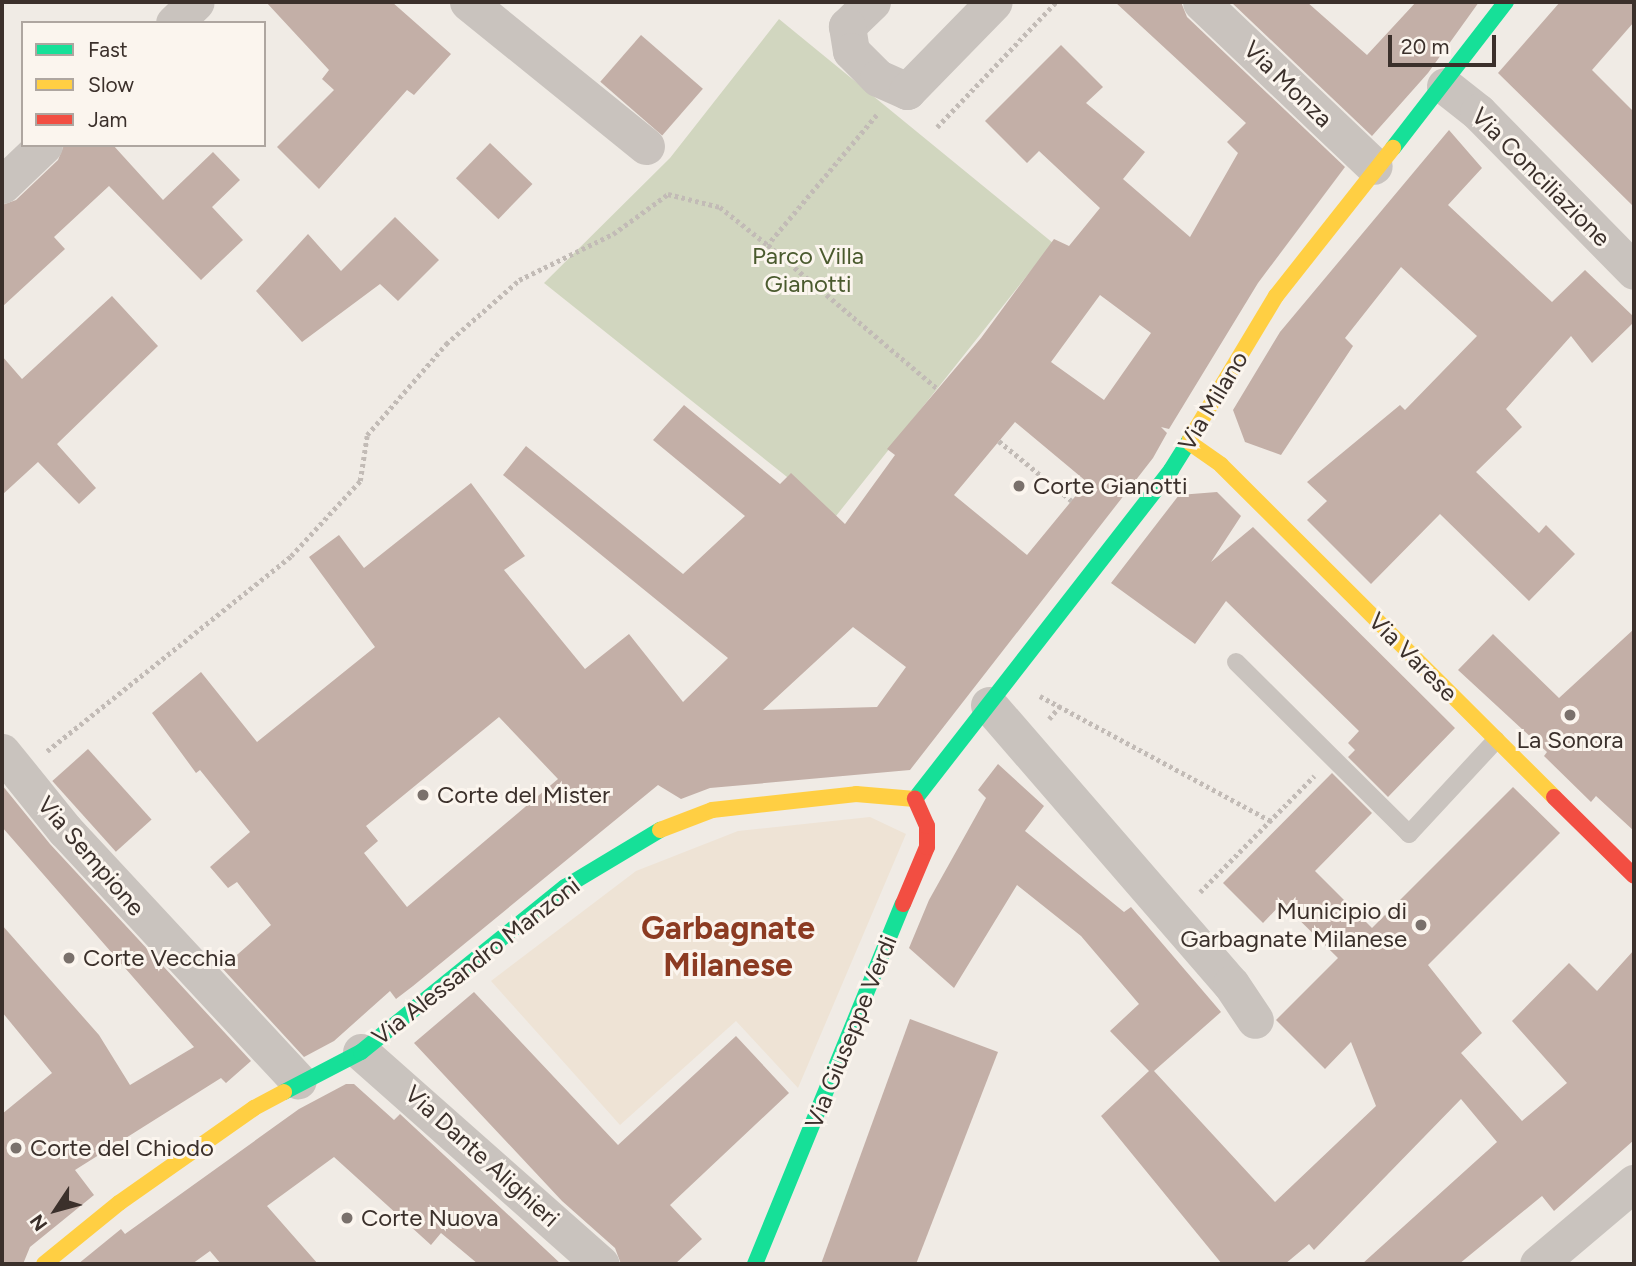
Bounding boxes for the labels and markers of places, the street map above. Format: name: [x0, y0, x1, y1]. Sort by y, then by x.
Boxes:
place label: Corte Gianotti: [1033, 472, 1187, 500]
marker: Corte Gianotti: [1011, 478, 1027, 494]
marker: La Sonora: [1562, 707, 1578, 723]
place label: La Sonora: [1517, 726, 1623, 754]
place label: Corte del Mister: [437, 781, 610, 809]
marker: Corte del Mister: [415, 787, 431, 803]
place label: Municipio di Garbagnate Milanese: [1180, 897, 1407, 953]
marker: Municipio di Garbagnate Milanese: [1413, 917, 1429, 933]
place label: Corte Vecchia: [83, 944, 236, 972]
marker: Corte Vecchia: [61, 950, 77, 966]
place label: Corte del Chiodo: [30, 1134, 214, 1162]
marker: Corte del Chiodo: [8, 1140, 24, 1156]
place label: Corte Nuova: [361, 1204, 498, 1232]
marker: Corte Nuova: [339, 1210, 355, 1226]

